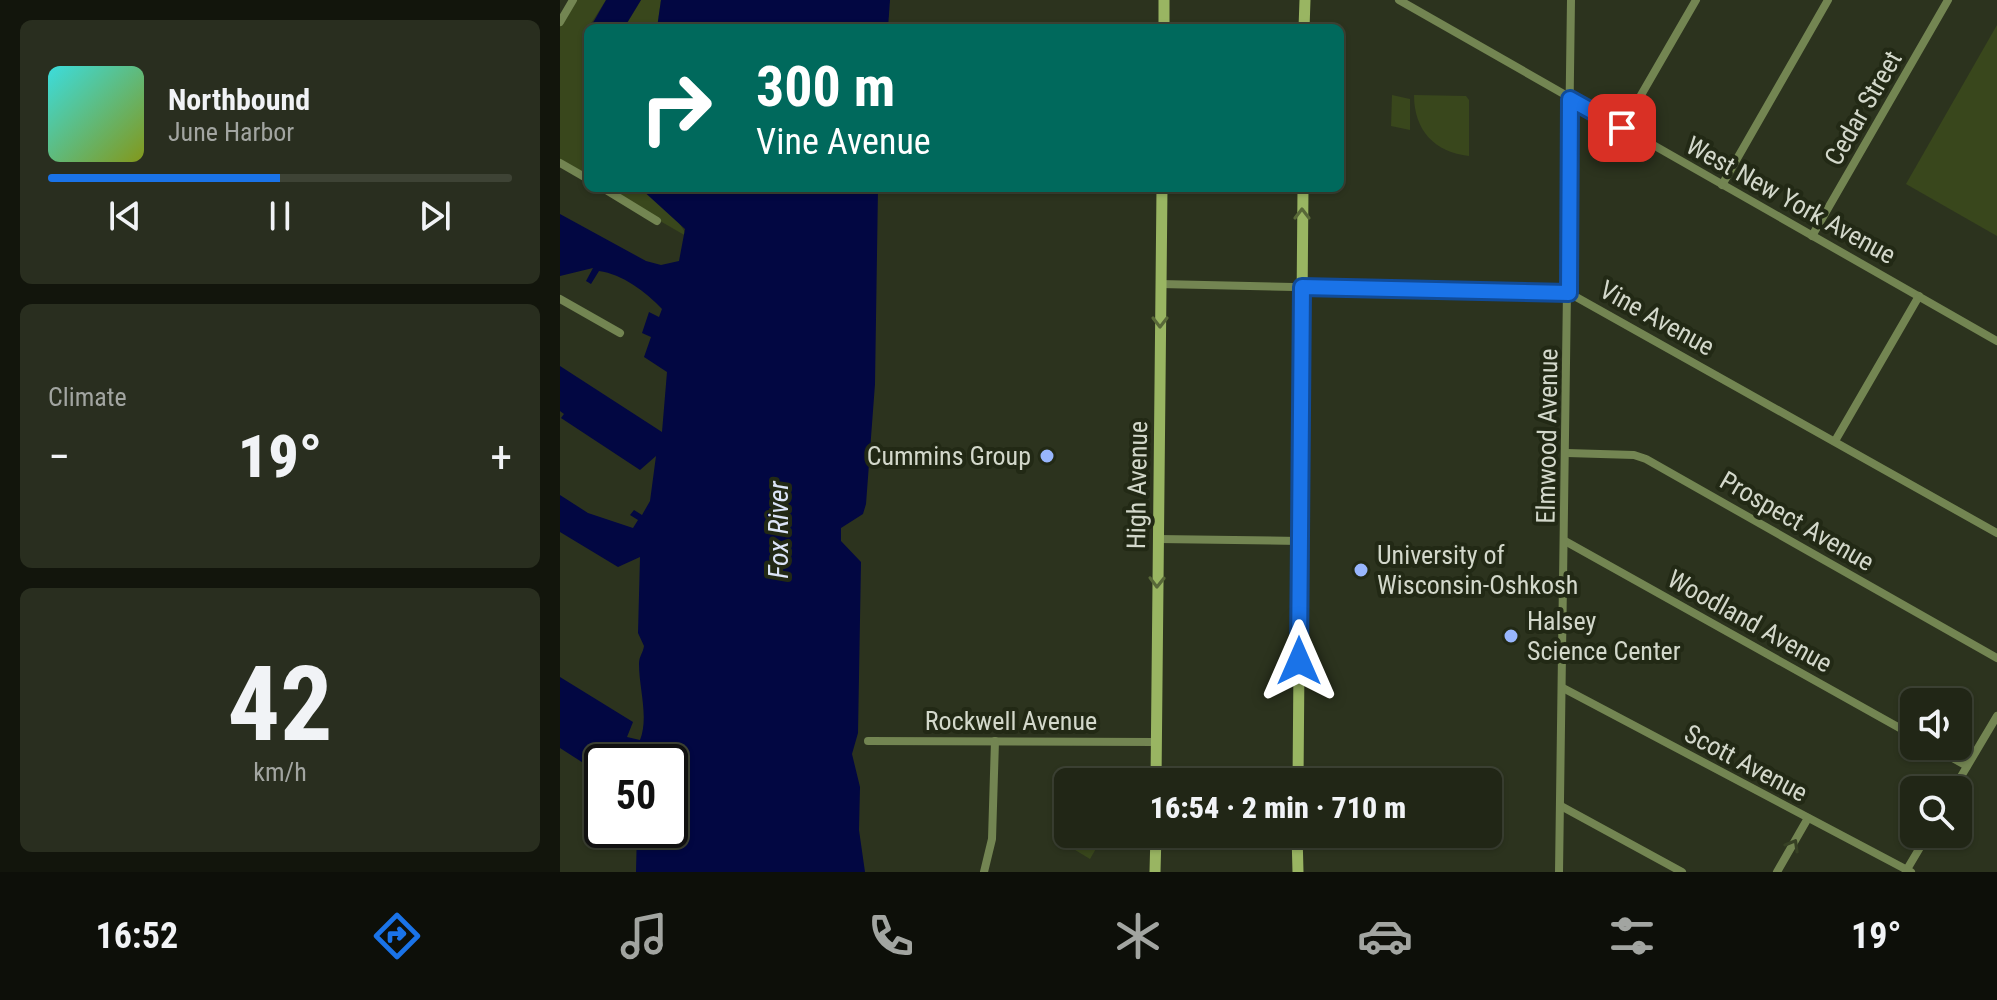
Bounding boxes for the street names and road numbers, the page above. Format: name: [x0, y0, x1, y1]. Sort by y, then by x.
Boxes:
street label: Cedar Street: [1818, 45, 1908, 171]
street label: West New York Avenue: [1681, 130, 1901, 270]
street label: Vine Avenue: [1595, 274, 1719, 362]
street label: Elmwood Avenue: [1530, 348, 1564, 524]
street label: High Avenue: [1121, 421, 1153, 549]
street label: Prospect Avenue: [1715, 465, 1879, 577]
street label: Woodland Avenue: [1663, 563, 1837, 679]
street label: Rockwell Avenue: [925, 706, 1097, 736]
street label: Scott Avenue: [1679, 718, 1813, 808]

